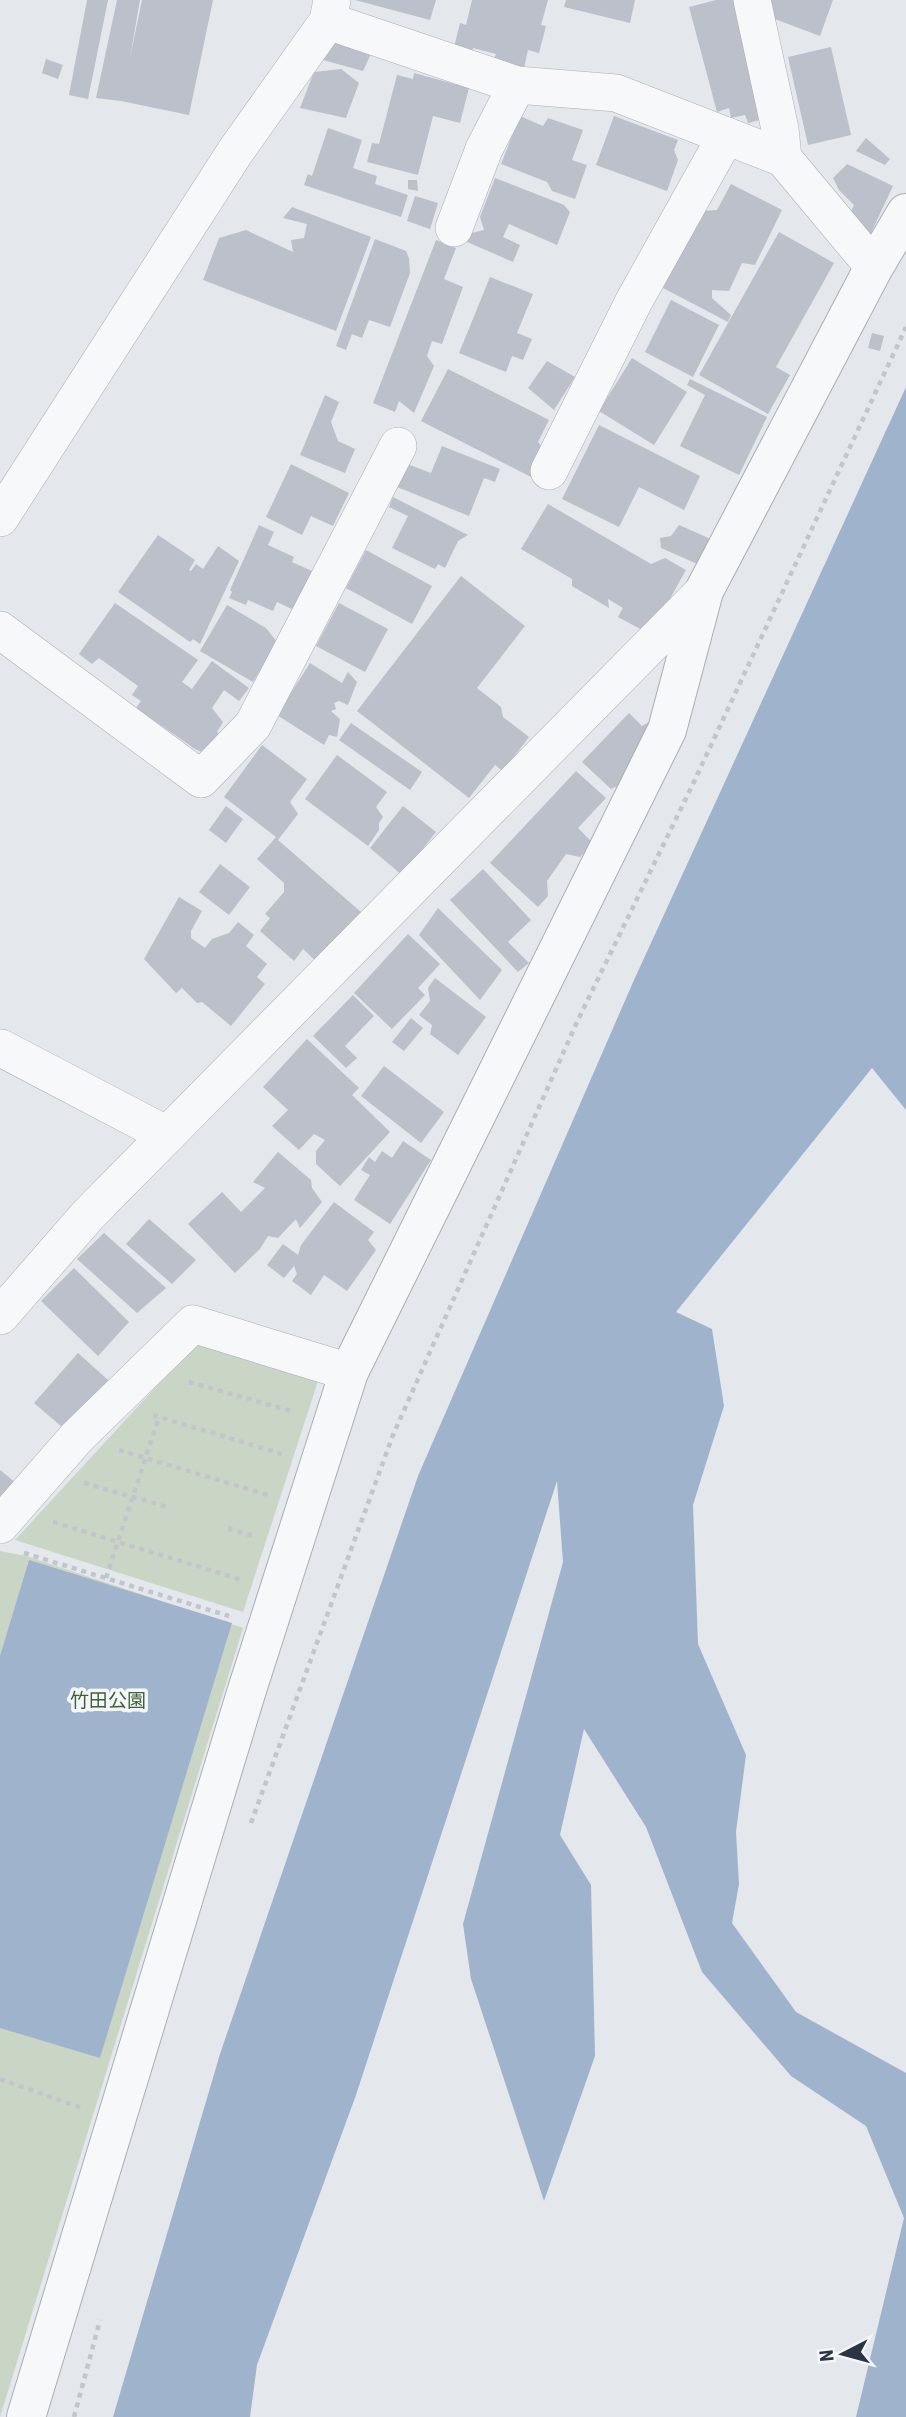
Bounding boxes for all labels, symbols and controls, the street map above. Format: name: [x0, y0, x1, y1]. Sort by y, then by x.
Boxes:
park label: 竹田公園: [70, 1689, 146, 1712]
north arrow: [808, 2319, 878, 2389]
text: N: [815, 2349, 839, 2363]

